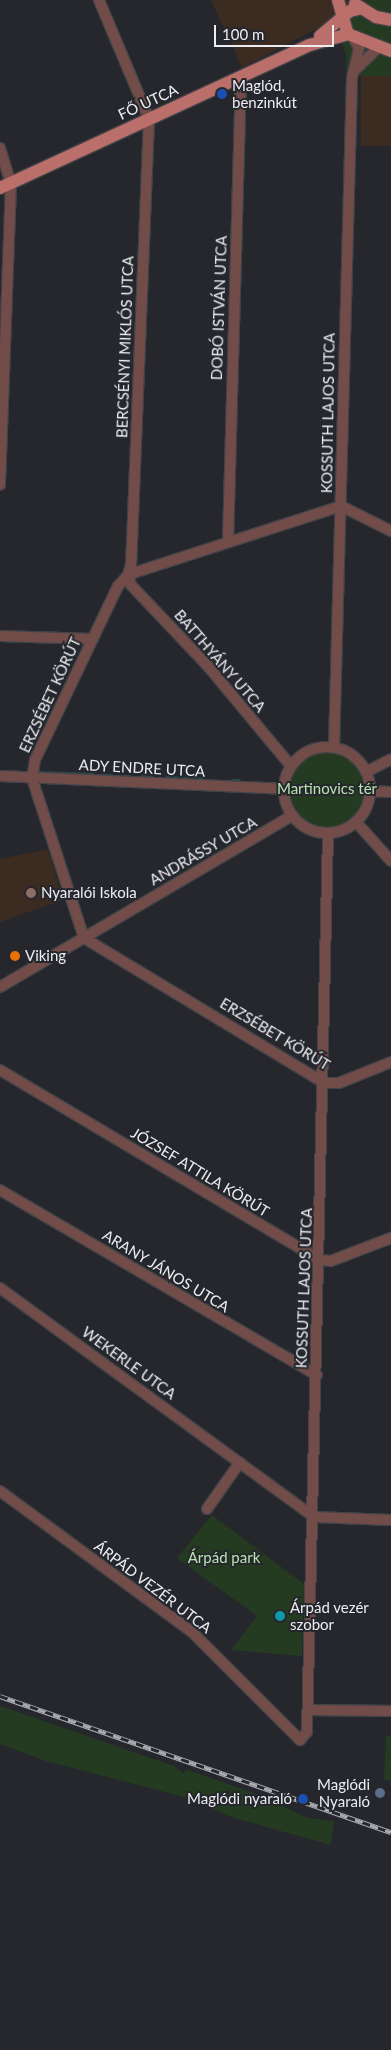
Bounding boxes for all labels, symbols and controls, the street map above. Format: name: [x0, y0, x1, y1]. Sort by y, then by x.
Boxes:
scale bar: [216, 15, 336, 47]
text: 100 m: [222, 25, 264, 43]
place label: Maglód, benzinkút: [232, 76, 297, 111]
street label: FŐ UTCA: [115, 80, 181, 124]
marker: Maglód, benzinkút: [216, 88, 228, 100]
street label: DOBÓ ISTVÁN UTCA: [207, 235, 231, 381]
street label: BERCSÉNYI MIKLÓS UTCA: [113, 256, 137, 438]
street label: KOSSUTH LAJOS UTCA: [318, 333, 338, 493]
street label: BATTHYÁNY UTCA: [170, 606, 270, 716]
street label: ERZSÉBET KÖRÚT: [15, 634, 85, 756]
street label: ADY ENDRE UTCA: [78, 756, 206, 780]
park label: Martinovics tér: [277, 780, 377, 798]
street label: ANDRÁSSY UTCA: [146, 813, 260, 889]
place label: Nyaralói Iskola: [41, 884, 137, 902]
marker: Nyaralói Iskola: [25, 887, 37, 899]
place label: Viking: [25, 947, 66, 965]
marker: Viking: [9, 950, 21, 962]
street label: ERZSÉBET KÖRÚT: [217, 994, 333, 1074]
street label: JÓZSEF ATTILA KÖRÚT: [127, 1123, 273, 1221]
street label: KOSSUTH LAJOS UTCA: [292, 1207, 316, 1369]
street label: ARANY JÁNOS UTCA: [99, 1226, 233, 1316]
street label: WEKERLE UTCA: [78, 1323, 180, 1403]
street label: ÁRPÁD VEZÉR UTCA: [91, 1537, 215, 1637]
park label: Árpád park: [188, 1549, 260, 1567]
place label: Árpád vezér szobor: [290, 1598, 369, 1633]
marker: Árpád vezér szobor: [274, 1610, 286, 1622]
place label: Maglódi Nyaraló: [317, 1775, 370, 1810]
marker: Maglódi Nyaraló: [374, 1787, 386, 1799]
place label: Maglódi nyaraló: [187, 1790, 292, 1808]
marker: Maglódi nyaraló: [296, 1792, 310, 1806]

